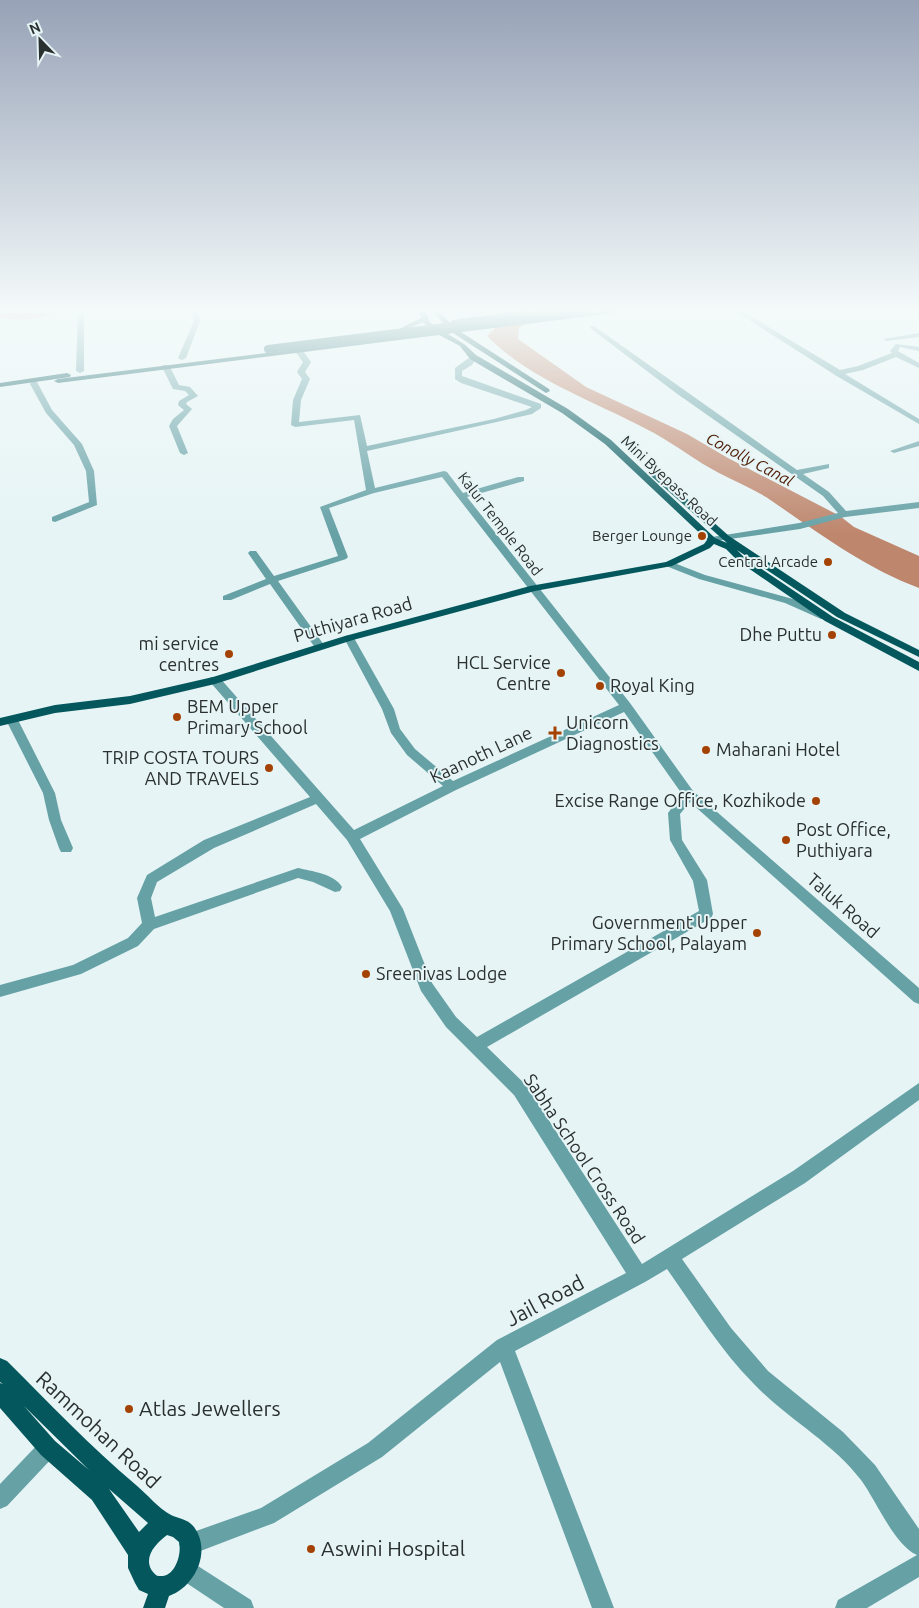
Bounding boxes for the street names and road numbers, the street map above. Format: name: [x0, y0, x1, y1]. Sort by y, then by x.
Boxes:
street label: Mini Byepass Road: [618, 432, 721, 529]
street label: Kalur Temple Road: [455, 469, 546, 579]
street label: Puthiyara Road: [291, 593, 414, 646]
street label: Kaanoth Lane: [426, 722, 535, 786]
street label: Taluk Road: [804, 869, 884, 942]
street label: Sabha School Cross Road: [520, 1070, 649, 1247]
street label: Jail Road: [501, 1270, 588, 1331]
street label: Rammohan Road: [32, 1366, 166, 1493]

